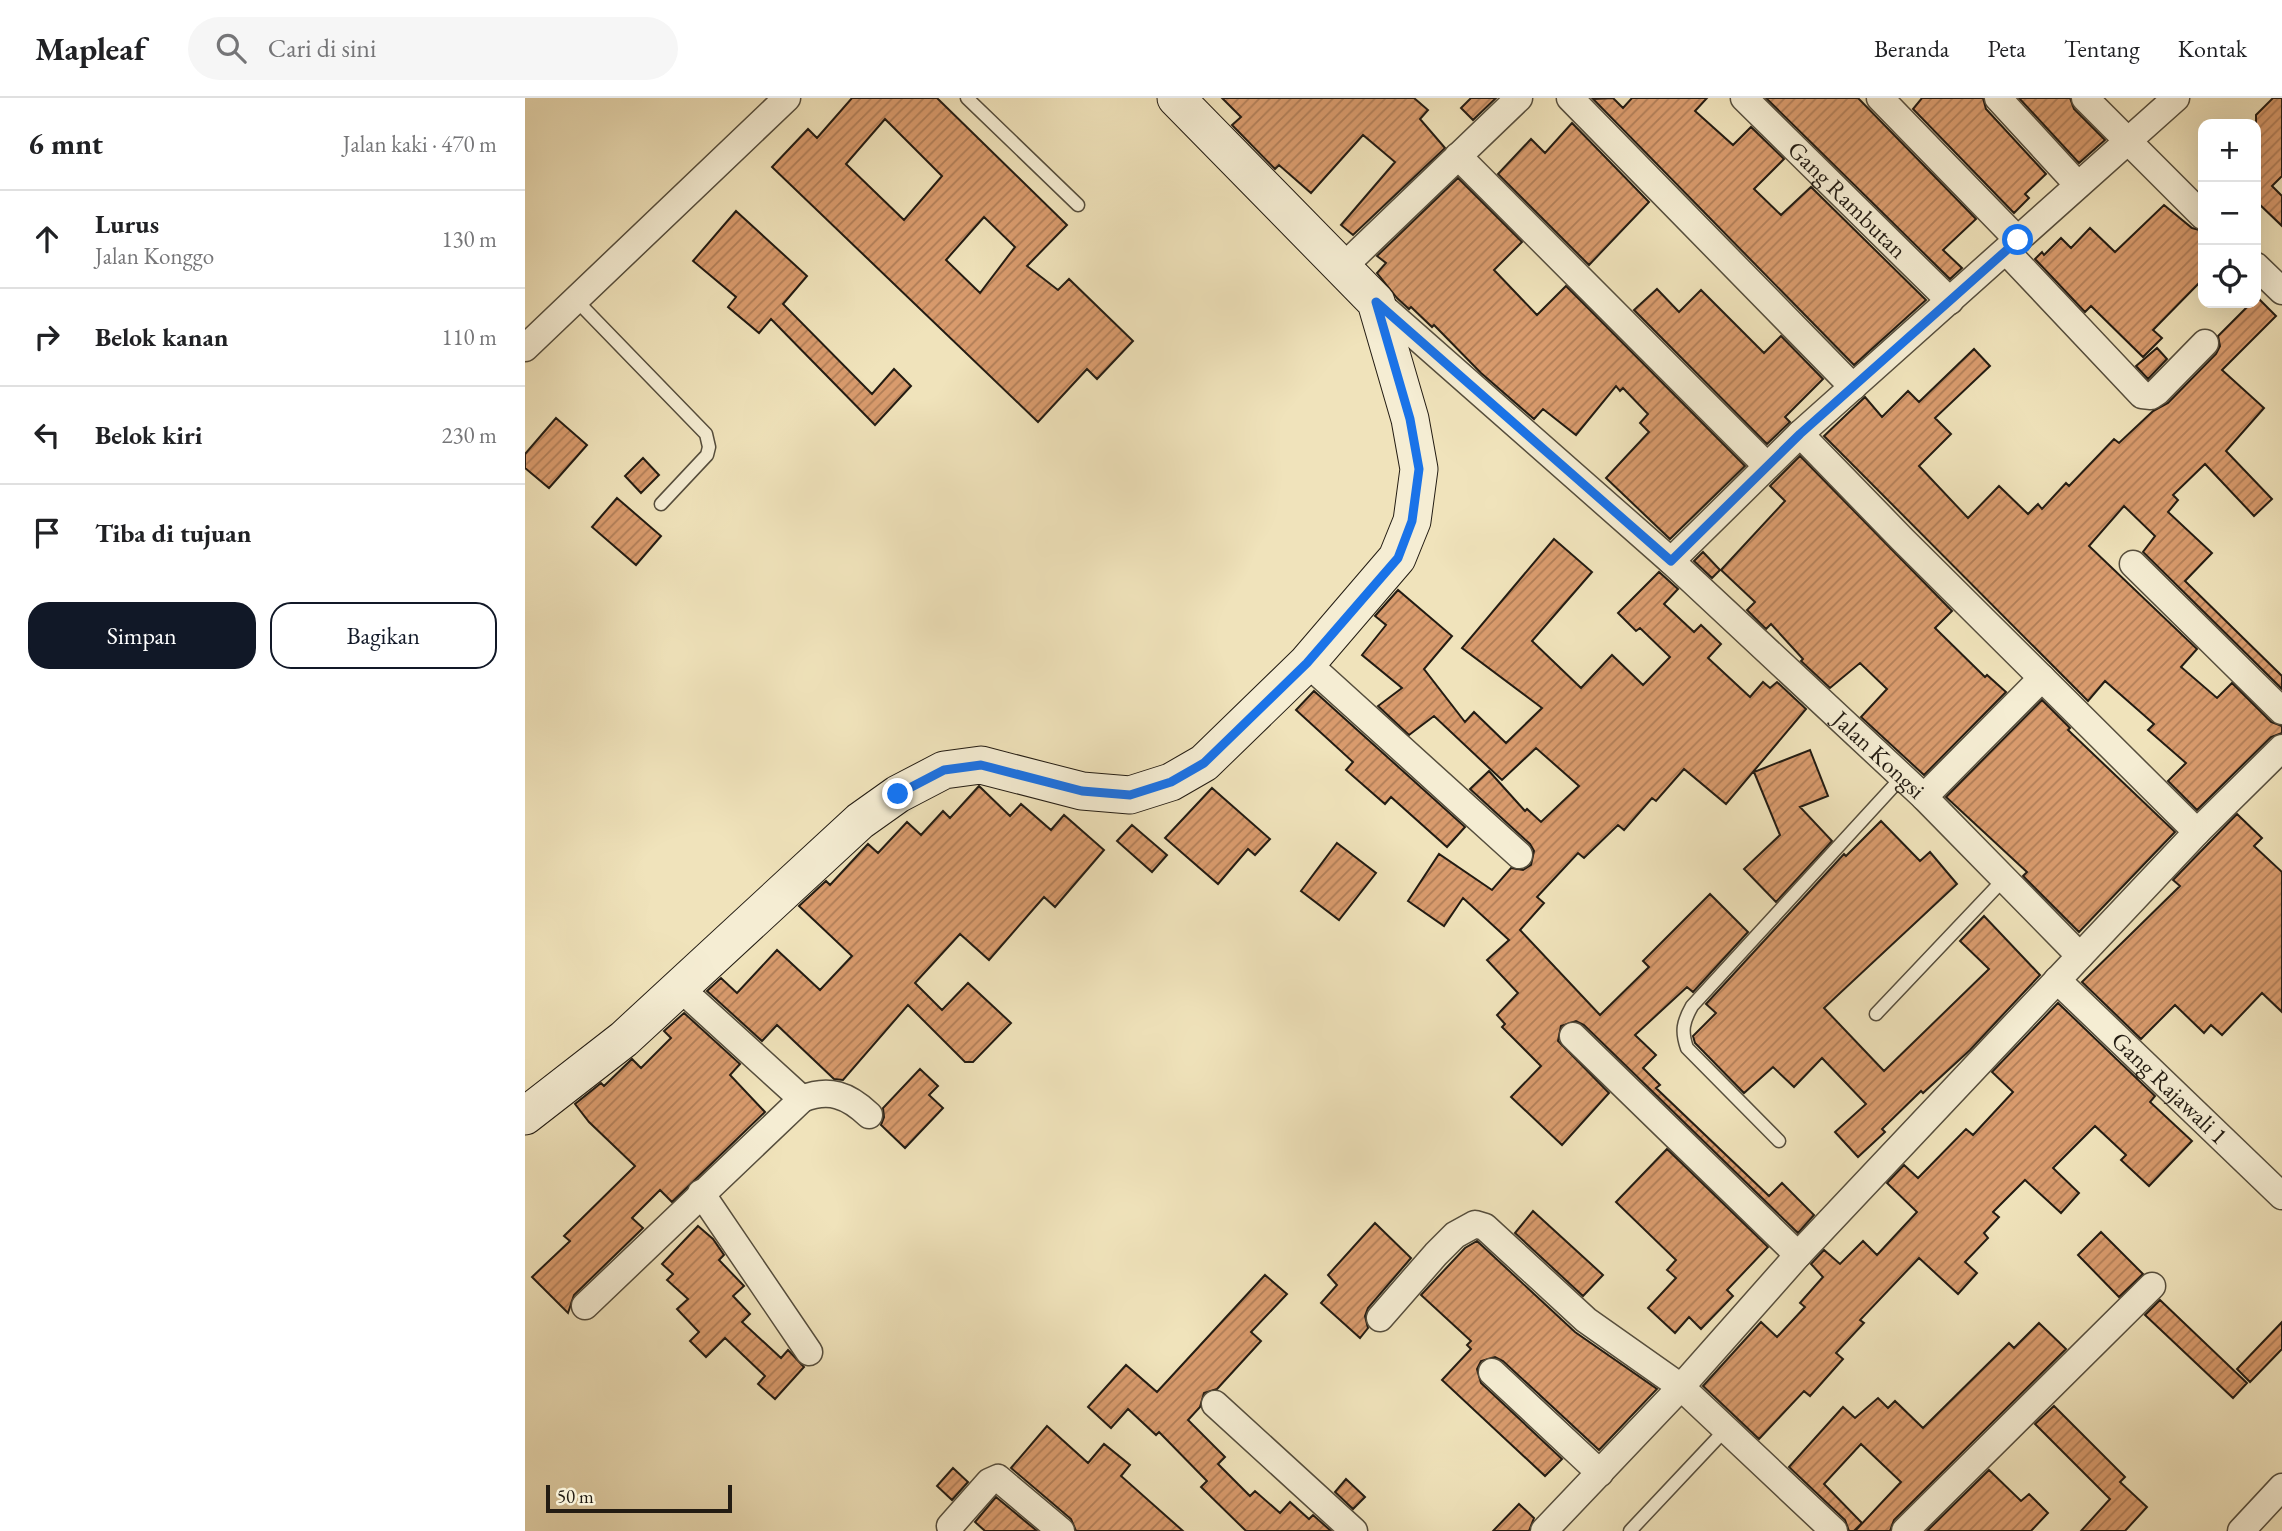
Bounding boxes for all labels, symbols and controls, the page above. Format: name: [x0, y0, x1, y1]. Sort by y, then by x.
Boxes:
search box: [188, 17, 678, 80]
text: Mapleaf: [35, 27, 146, 70]
icon: search: [212, 29, 250, 67]
text: Cari di sini: [268, 31, 376, 65]
text: Beranda: [1874, 33, 1949, 64]
text: Peta: [1987, 33, 2026, 64]
text: Tentang: [2064, 33, 2140, 64]
text: Kontak: [2178, 33, 2247, 64]
map controls: [2198, 119, 2261, 308]
button: +: [2198, 119, 2261, 182]
text: 6 mnt: [28, 124, 103, 163]
text: Jalan kaki · 470 m: [343, 129, 497, 159]
street label: Gang Rambutan: [1781, 134, 1914, 265]
button: −: [2198, 182, 2261, 245]
text: Lurus: [95, 207, 159, 241]
icon: ahead: [28, 220, 66, 258]
text: 130 m: [441, 224, 497, 254]
route start: [2002, 224, 2033, 255]
text: Jalan Konggo: [95, 241, 214, 271]
button: locate: [2198, 245, 2261, 308]
icon: right: [28, 318, 66, 356]
text: Belok kanan: [95, 320, 229, 354]
text: 110 m: [441, 322, 497, 352]
icon: left: [28, 416, 66, 454]
text: Belok kiri: [95, 418, 202, 452]
text: 230 m: [441, 420, 497, 450]
icon: arrive: [28, 514, 66, 552]
text: Tiba di tujuan: [95, 516, 251, 550]
button: Simpan: [28, 602, 256, 669]
button: Bagikan: [270, 602, 497, 669]
street label: Jalan Kongsi: [1825, 702, 1932, 805]
route end: [882, 778, 913, 809]
street label: Gang Rajawali 1: [2105, 1025, 2235, 1151]
scale bar: [546, 1482, 731, 1514]
text: 50 m: [557, 1484, 594, 1509]

